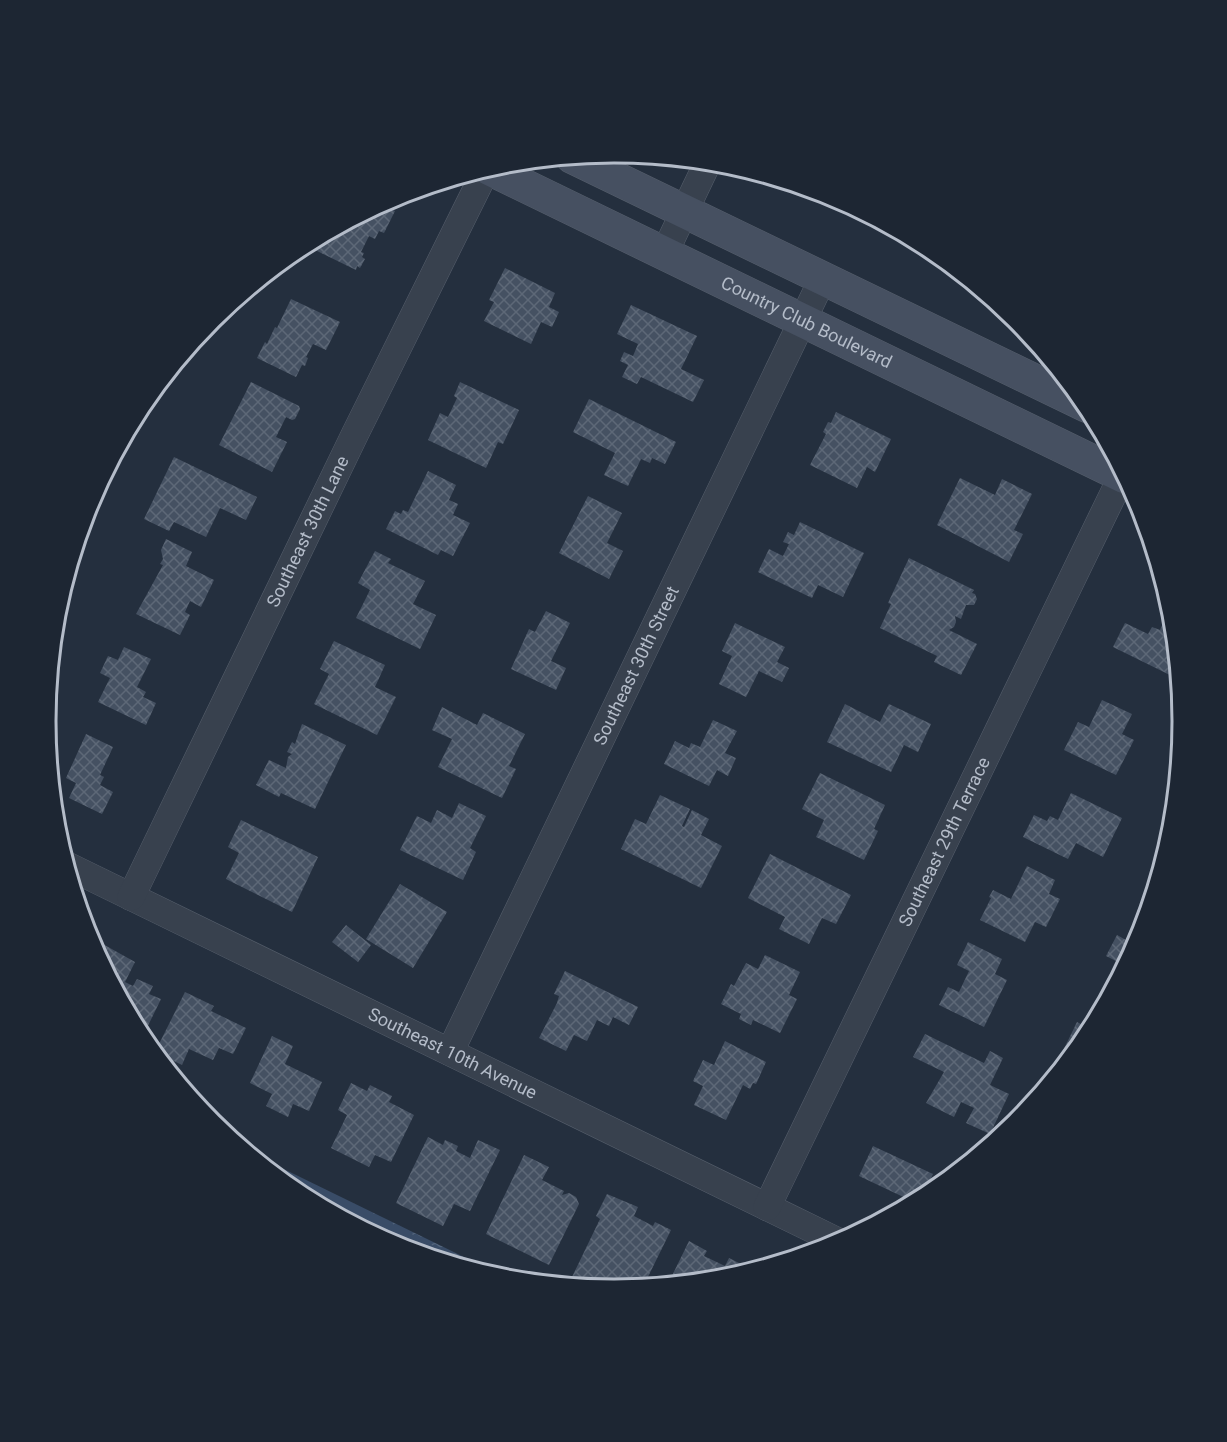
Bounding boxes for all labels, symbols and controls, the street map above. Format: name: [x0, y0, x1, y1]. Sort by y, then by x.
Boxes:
street label: Country Club Boulevard: [718, 272, 896, 372]
street label: Southeast 30th Lane: [262, 452, 353, 610]
street label: Southeast 30th Street: [589, 582, 683, 748]
street label: Southeast 29th Terrace: [894, 753, 994, 930]
street label: Southeast 10th Avenue: [365, 1003, 541, 1103]

